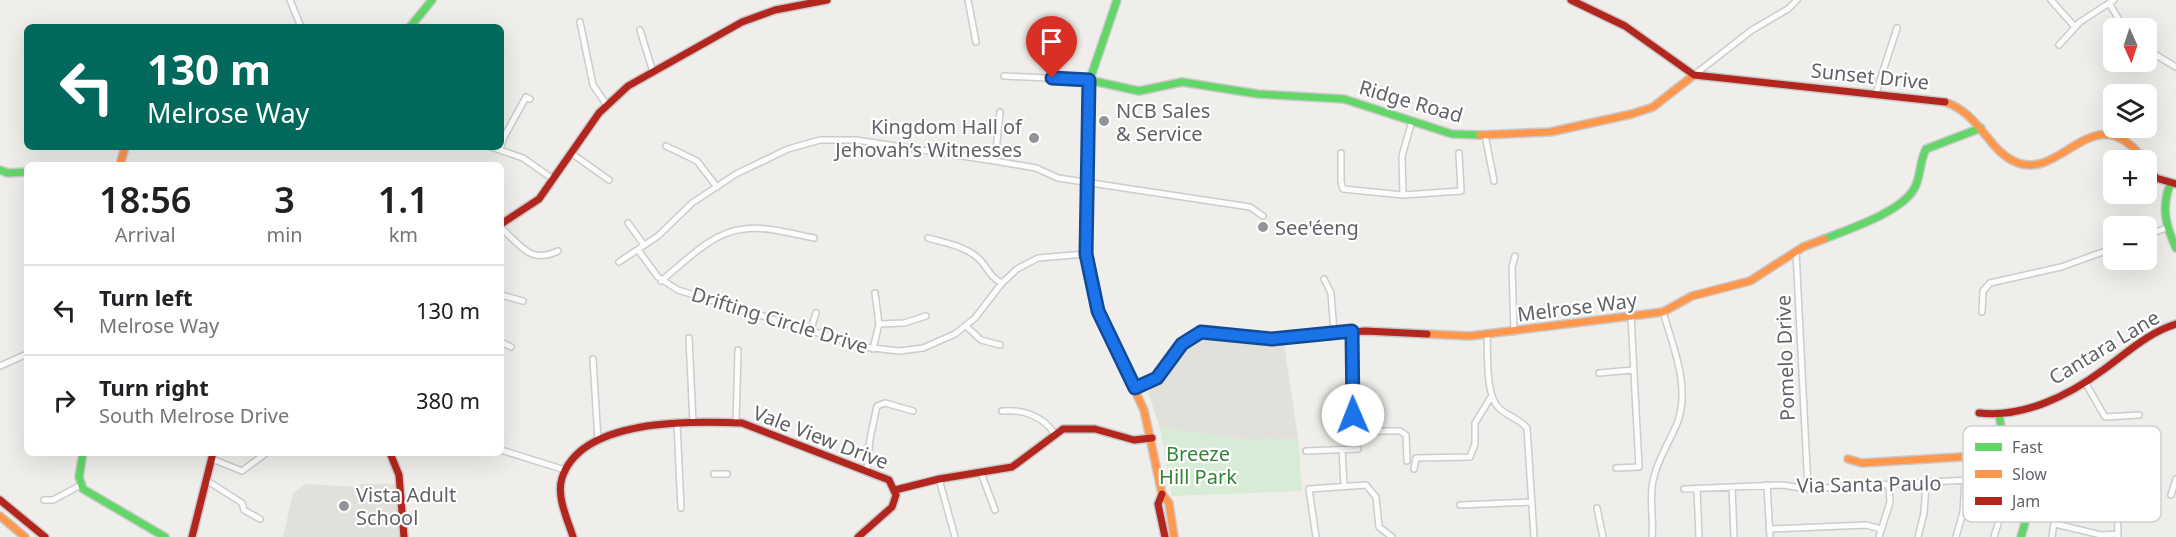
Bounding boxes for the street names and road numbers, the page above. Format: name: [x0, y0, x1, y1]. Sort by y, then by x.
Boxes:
street label: Sunset Drive: [1810, 56, 1930, 96]
street label: Ridge Road: [1356, 73, 1466, 129]
street label: Drifting Circle Drive: [688, 280, 872, 360]
street label: Melrose Way: [1516, 286, 1639, 328]
street label: Pomelo Drive: [1769, 295, 1801, 421]
street label: Cantara Lane: [2044, 303, 2164, 391]
street label: Vale View Drive: [749, 399, 893, 475]
street label: Via Santa Paulo: [1796, 469, 1942, 499]

